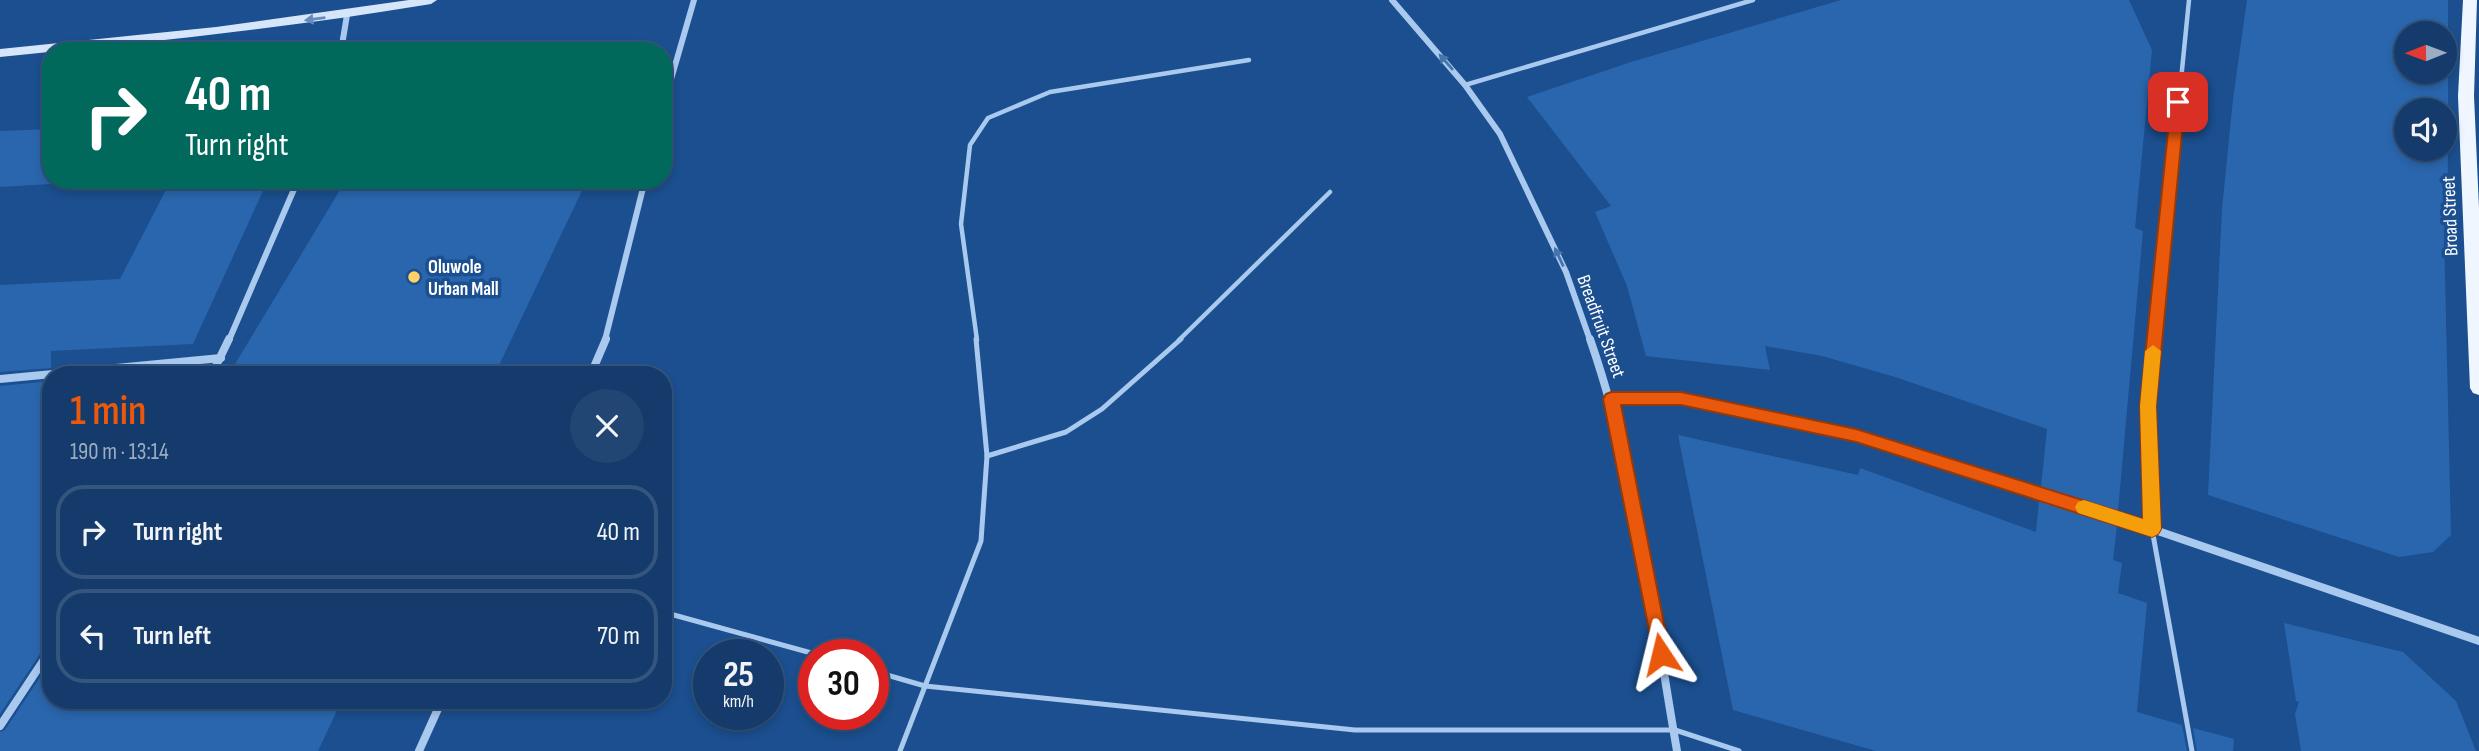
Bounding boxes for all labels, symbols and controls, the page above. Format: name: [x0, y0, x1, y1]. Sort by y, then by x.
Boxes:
one-way arrow: [304, 14, 326, 25]
north arrow: [2394, 21, 2457, 84]
map controls: [2394, 21, 2457, 161]
one-way arrow: [1439, 53, 1454, 70]
text: 40 m: [185, 66, 271, 125]
icon: right: [70, 70, 161, 161]
pin: [2148, 72, 2208, 132]
icon: arrive: [2159, 83, 2197, 121]
button: sound: [2394, 98, 2457, 161]
text: Turn right: [185, 126, 289, 165]
street label: Broad Street: [2438, 175, 2463, 256]
one-way arrow: [1553, 247, 1565, 267]
place label: Oluwole Urban Mall: [428, 256, 499, 301]
marker: Oluwole Urban Mall: [406, 269, 422, 285]
street label: Breadfruit Street: [1571, 272, 1630, 381]
text: 1 min: [70, 386, 146, 437]
button: close: [570, 389, 644, 463]
text: 190 m · 13:14: [70, 438, 169, 466]
icon: right: [74, 513, 112, 551]
text: Turn right: [133, 517, 222, 548]
text: 40 m: [597, 517, 640, 548]
icon: left: [74, 617, 112, 655]
position arrow: [1624, 617, 1698, 691]
text: Turn left: [133, 621, 211, 652]
text: 70 m: [597, 621, 640, 652]
speed limit sign: 30: [798, 639, 889, 730]
text: 25: [723, 654, 754, 697]
text: km/h: [723, 691, 754, 712]

